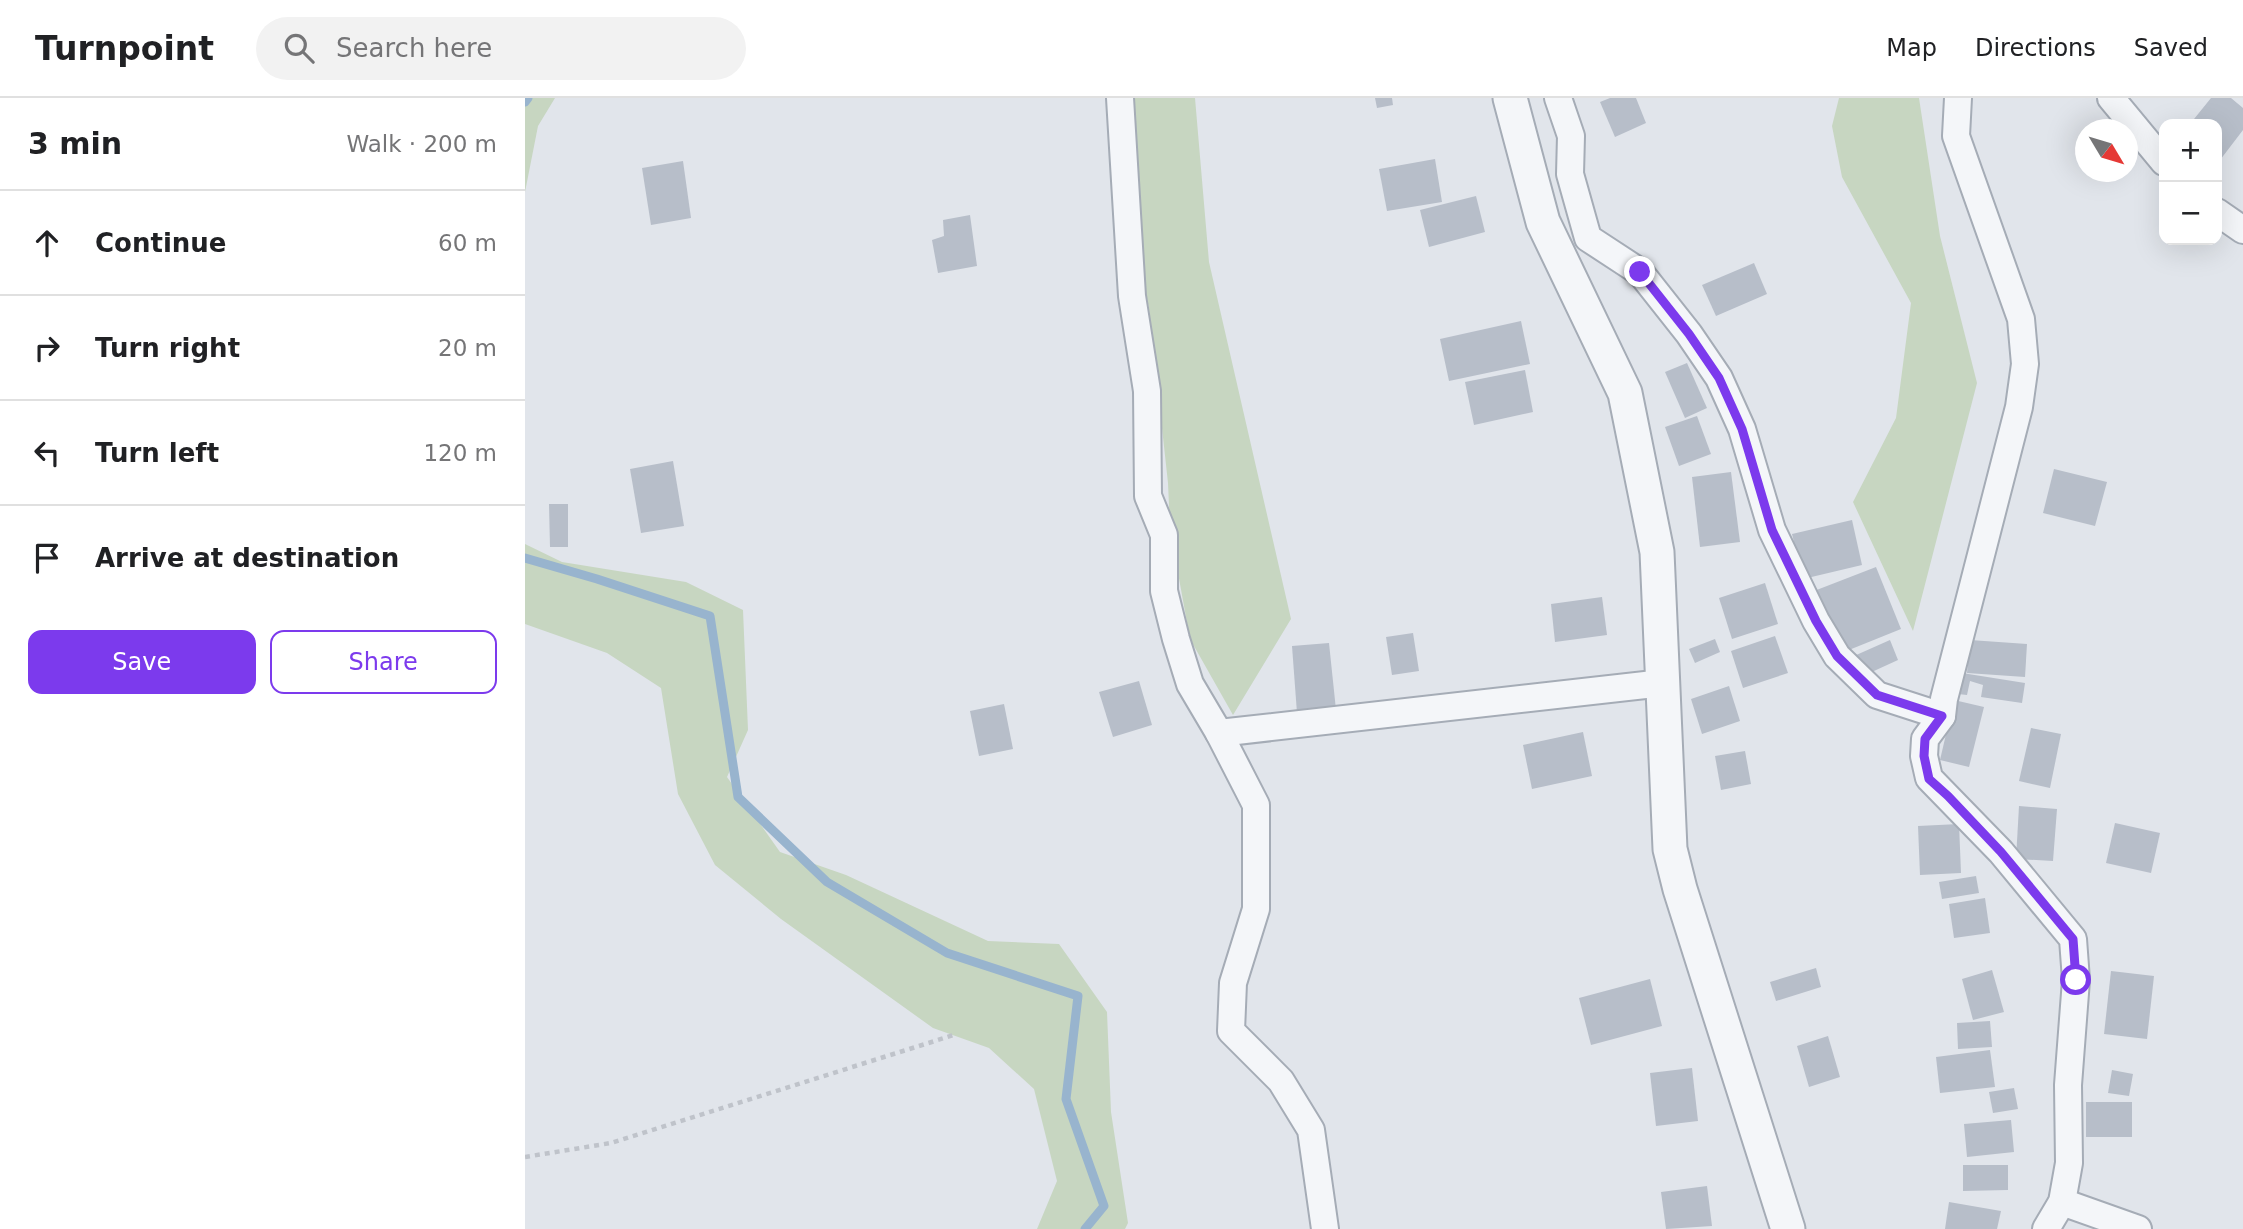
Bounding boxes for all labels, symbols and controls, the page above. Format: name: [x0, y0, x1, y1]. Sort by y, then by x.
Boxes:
search box: [256, 17, 746, 80]
text: Turnpoint: [35, 29, 214, 68]
icon: search: [280, 29, 318, 67]
text: Search here: [336, 33, 492, 63]
text: Map: [1886, 34, 1937, 62]
text: Directions: [1975, 34, 2096, 62]
text: Saved: [2134, 34, 2208, 62]
north arrow: [2075, 119, 2138, 182]
map controls: [2159, 119, 2222, 245]
button: +: [2159, 119, 2222, 182]
text: 3 min: [28, 126, 122, 161]
text: Walk · 200 m: [346, 131, 497, 157]
button: −: [2159, 182, 2222, 245]
icon: ahead: [28, 224, 66, 262]
text: Continue: [95, 228, 226, 258]
text: 60 m: [438, 230, 497, 256]
route end: [1624, 256, 1655, 287]
icon: right: [28, 329, 66, 367]
text: Turn right: [95, 333, 240, 363]
text: 20 m: [438, 335, 497, 361]
icon: left: [28, 434, 66, 472]
text: Turn left: [95, 438, 219, 468]
text: 120 m: [423, 440, 497, 466]
icon: arrive: [28, 539, 66, 577]
text: Arrive at destination: [95, 543, 399, 573]
button: Save: [28, 630, 256, 694]
button: Share: [270, 630, 497, 694]
route start: [2060, 964, 2091, 995]

